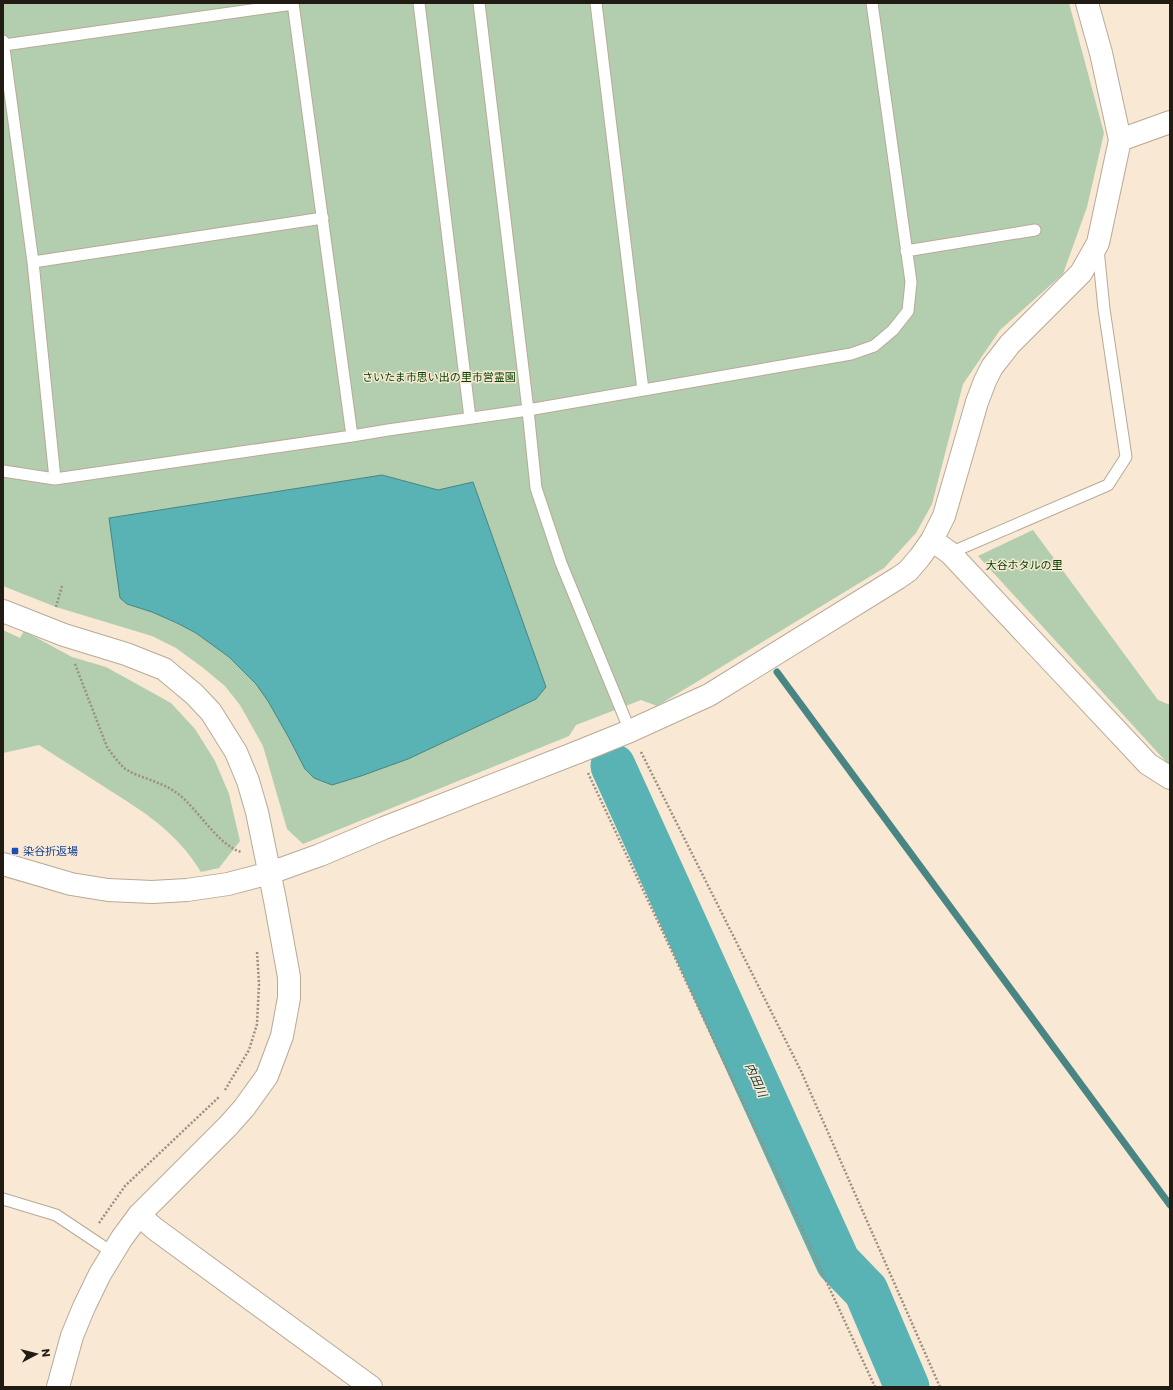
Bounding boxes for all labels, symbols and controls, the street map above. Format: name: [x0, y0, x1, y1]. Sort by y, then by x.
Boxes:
park label: さいたま市思い出の里市営霊園: [362, 369, 516, 385]
park label: 大谷ホタルの里: [986, 557, 1063, 573]
place label: 染谷折返場: [23, 843, 78, 859]
marker: 染谷折返場: [10, 846, 20, 856]
water label: 内田川: [741, 1060, 772, 1102]
north arrow: [16, 1334, 56, 1374]
text: N: [37, 1348, 54, 1358]

